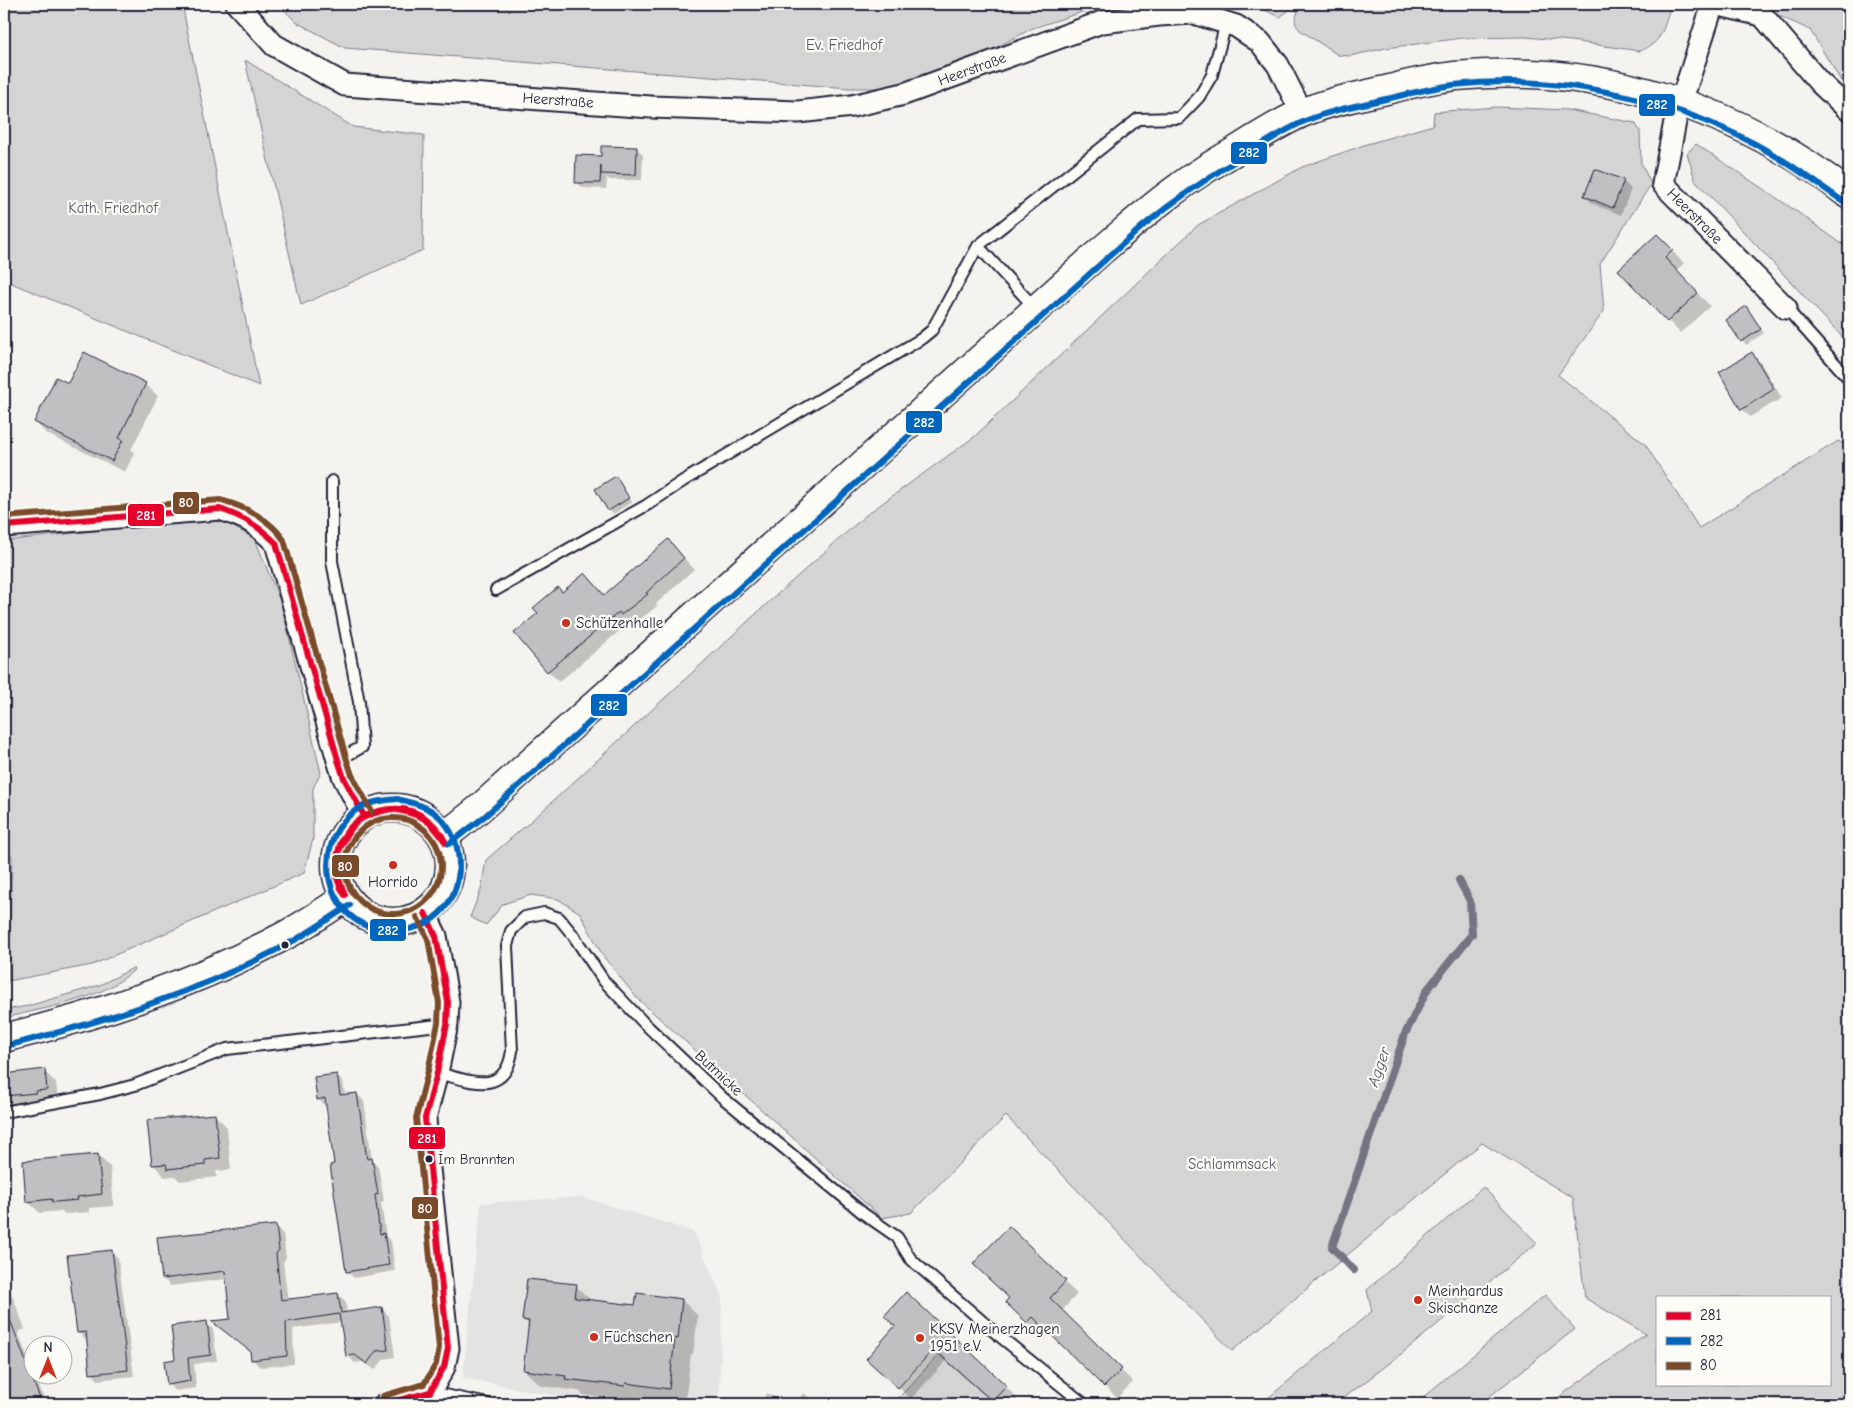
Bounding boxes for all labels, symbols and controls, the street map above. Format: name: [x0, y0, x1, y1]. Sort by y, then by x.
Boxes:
park label: Ev. Friedhof: [806, 36, 883, 54]
street label: Heerstraße: [935, 48, 1009, 90]
street label: Heerstraße: [522, 89, 595, 111]
line badge: 282: [1638, 93, 1676, 117]
text: 282: [1646, 96, 1668, 113]
line badge: 282: [1230, 141, 1268, 165]
text: 282: [1238, 144, 1260, 161]
street label: Heerstraße: [1663, 184, 1727, 248]
park label: Kath. Friedhof: [68, 199, 158, 217]
line badge: 282: [905, 410, 943, 434]
text: 282: [913, 414, 935, 431]
line badge: 80: [172, 491, 200, 515]
text: 80: [178, 494, 194, 511]
line badge: 281: [127, 503, 165, 527]
text: 281: [136, 507, 156, 524]
place label: Schützenhalle: [576, 614, 664, 632]
marker: Schützenhalle: [560, 617, 572, 629]
line badge: 282: [590, 693, 628, 717]
text: 282: [598, 697, 620, 714]
line badge: 80: [331, 854, 360, 878]
text: 80: [337, 858, 353, 875]
marker: Horrido: [387, 859, 399, 871]
place label: Horrido: [368, 873, 418, 891]
line badge: 282: [369, 918, 407, 942]
text: 282: [377, 922, 399, 939]
unlabelled marker: [280, 940, 290, 950]
water label: Agger: [1364, 1044, 1394, 1090]
street label: Butmicke: [691, 1046, 747, 1100]
line badge: 281: [408, 1126, 446, 1150]
text: 281: [417, 1130, 437, 1147]
place label: Im Brannten: [438, 1151, 515, 1168]
marker: Im Brannten: [424, 1154, 434, 1164]
park label: Schlammsack: [1188, 1155, 1277, 1173]
line badge: 80: [411, 1196, 439, 1220]
text: 80: [417, 1200, 433, 1217]
place label: Meinhardus Skischanze: [1428, 1282, 1503, 1317]
marker: Meinhardus Skischanze: [1412, 1294, 1424, 1306]
legend: [1656, 1296, 1830, 1386]
text: 281: [1700, 1306, 1722, 1324]
place label: KKSV Meinerzhagen 1951 e.V.: [930, 1320, 1059, 1355]
place label: Füchschen: [604, 1328, 673, 1346]
marker: Füchschen: [588, 1331, 600, 1343]
marker: KKSV Meinerzhagen 1951 e.V.: [914, 1332, 926, 1344]
text: 282: [1700, 1332, 1723, 1350]
north arrow: [22, 1336, 72, 1386]
text: N: [43, 1339, 53, 1356]
text: 80: [1700, 1356, 1717, 1374]

